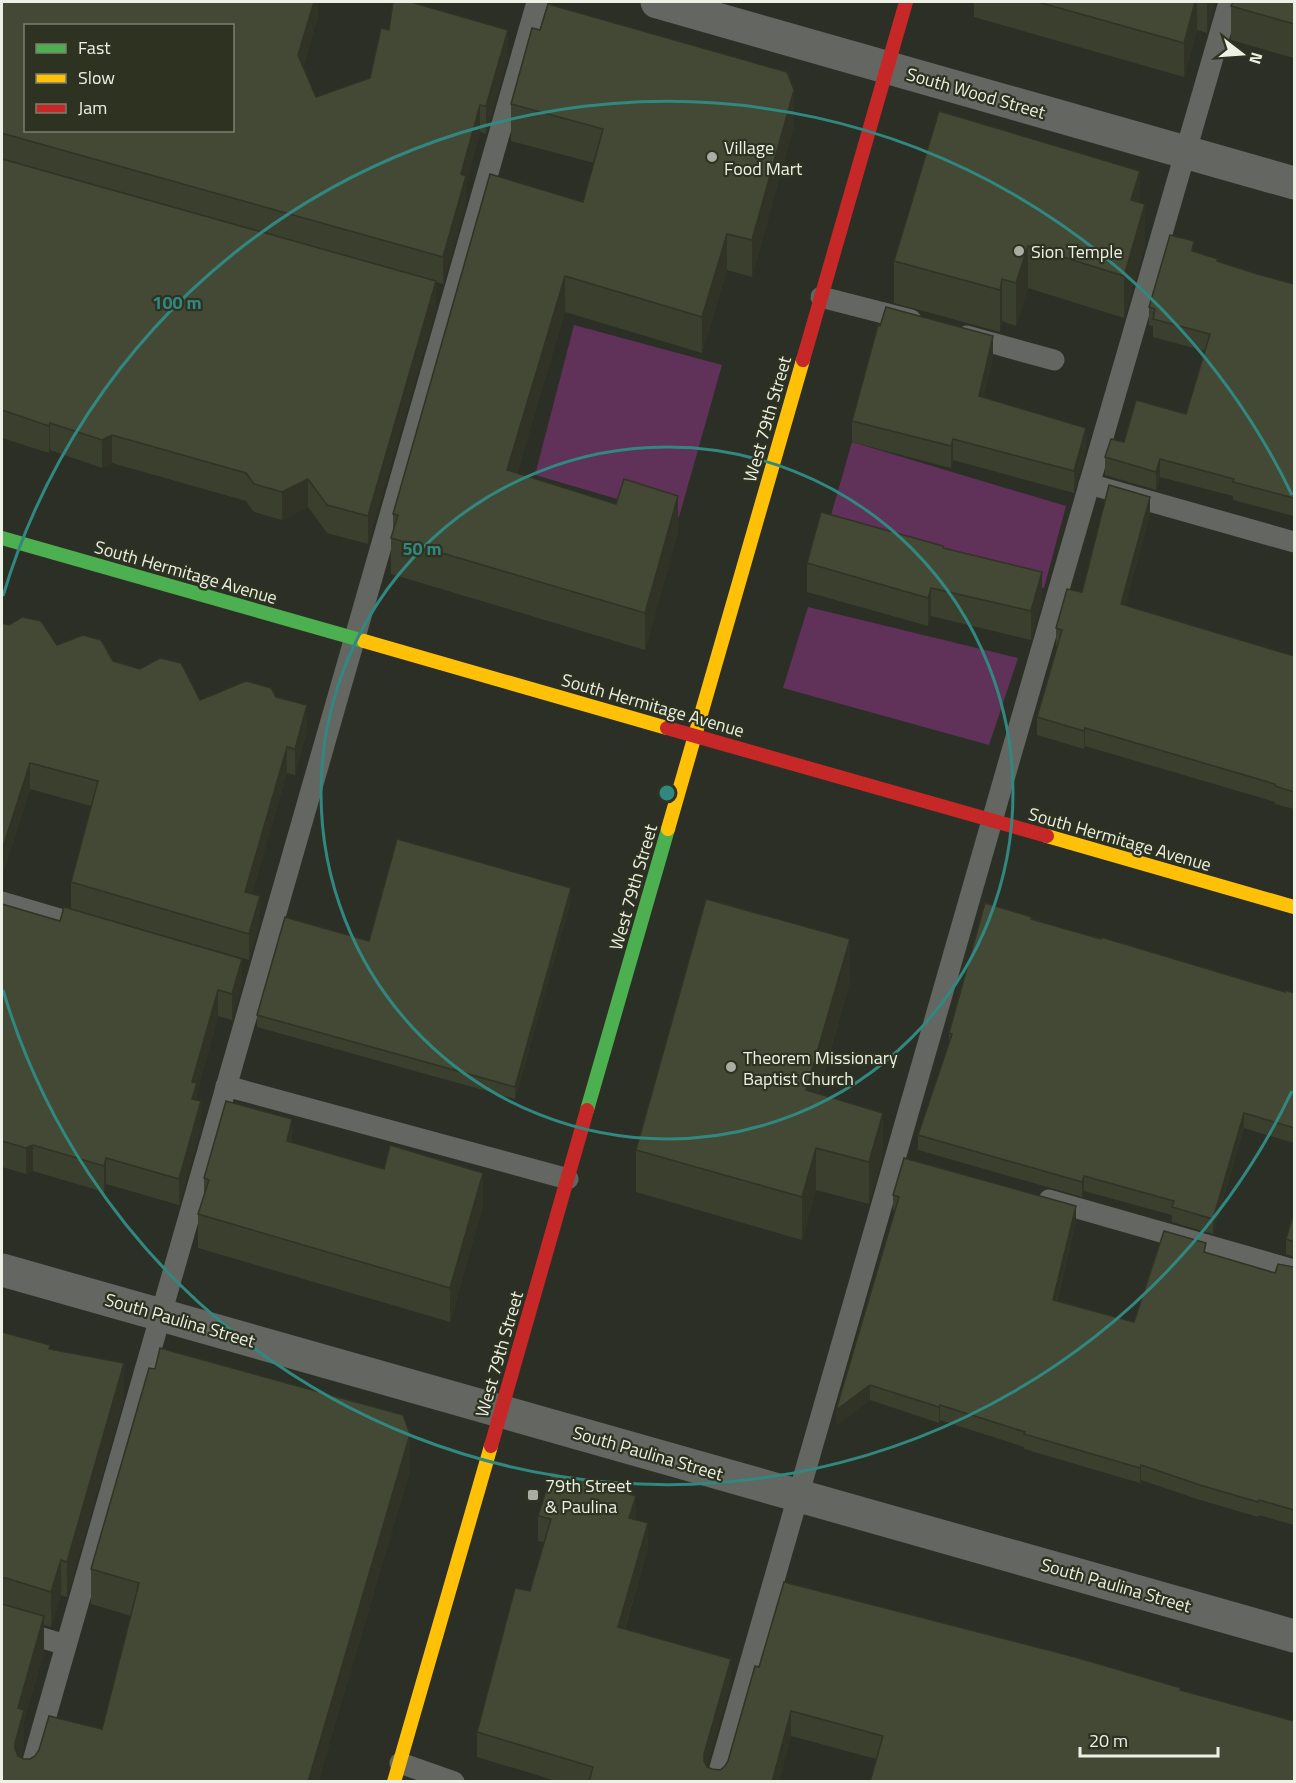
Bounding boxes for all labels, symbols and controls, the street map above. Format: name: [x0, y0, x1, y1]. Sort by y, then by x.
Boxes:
legend: [24, 24, 234, 132]
north arrow: [1212, 24, 1272, 84]
text: Fast: [78, 34, 111, 61]
text: N: [1243, 50, 1269, 67]
street label: South Wood Street: [903, 60, 1049, 126]
text: Slow: [78, 64, 115, 91]
text: Jam: [78, 94, 107, 121]
place label: Village Food Mart: [724, 134, 803, 182]
marker: Village Food Mart: [705, 150, 719, 164]
place label: Sion Temple: [1031, 238, 1123, 265]
marker: Sion Temple: [1012, 244, 1026, 258]
text: 100 m: [152, 289, 202, 316]
street label: West 79th Street: [736, 352, 798, 485]
street label: South Hermitage Avenue: [91, 533, 281, 611]
text: 50 m: [402, 535, 442, 562]
street label: South Hermitage Avenue: [558, 666, 748, 744]
centre of rings: [657, 783, 677, 803]
street label: South Hermitage Avenue: [1025, 800, 1215, 878]
street label: West 79th Street: [602, 820, 664, 953]
place label: Theorem Missionary Baptist Church: [743, 1044, 898, 1092]
marker: Theorem Missionary Baptist Church: [724, 1060, 738, 1074]
street label: South Paulina Street: [102, 1286, 259, 1355]
street label: West 79th Street: [468, 1287, 530, 1420]
street label: South Paulina Street: [570, 1419, 727, 1488]
place label: 79th Street & Paulina: [545, 1472, 632, 1520]
marker: 79th Street & Paulina: [526, 1488, 540, 1502]
street label: South Paulina Street: [1038, 1551, 1195, 1620]
scale bar: [1080, 1720, 1218, 1758]
text: 20 m: [1089, 1727, 1128, 1754]

